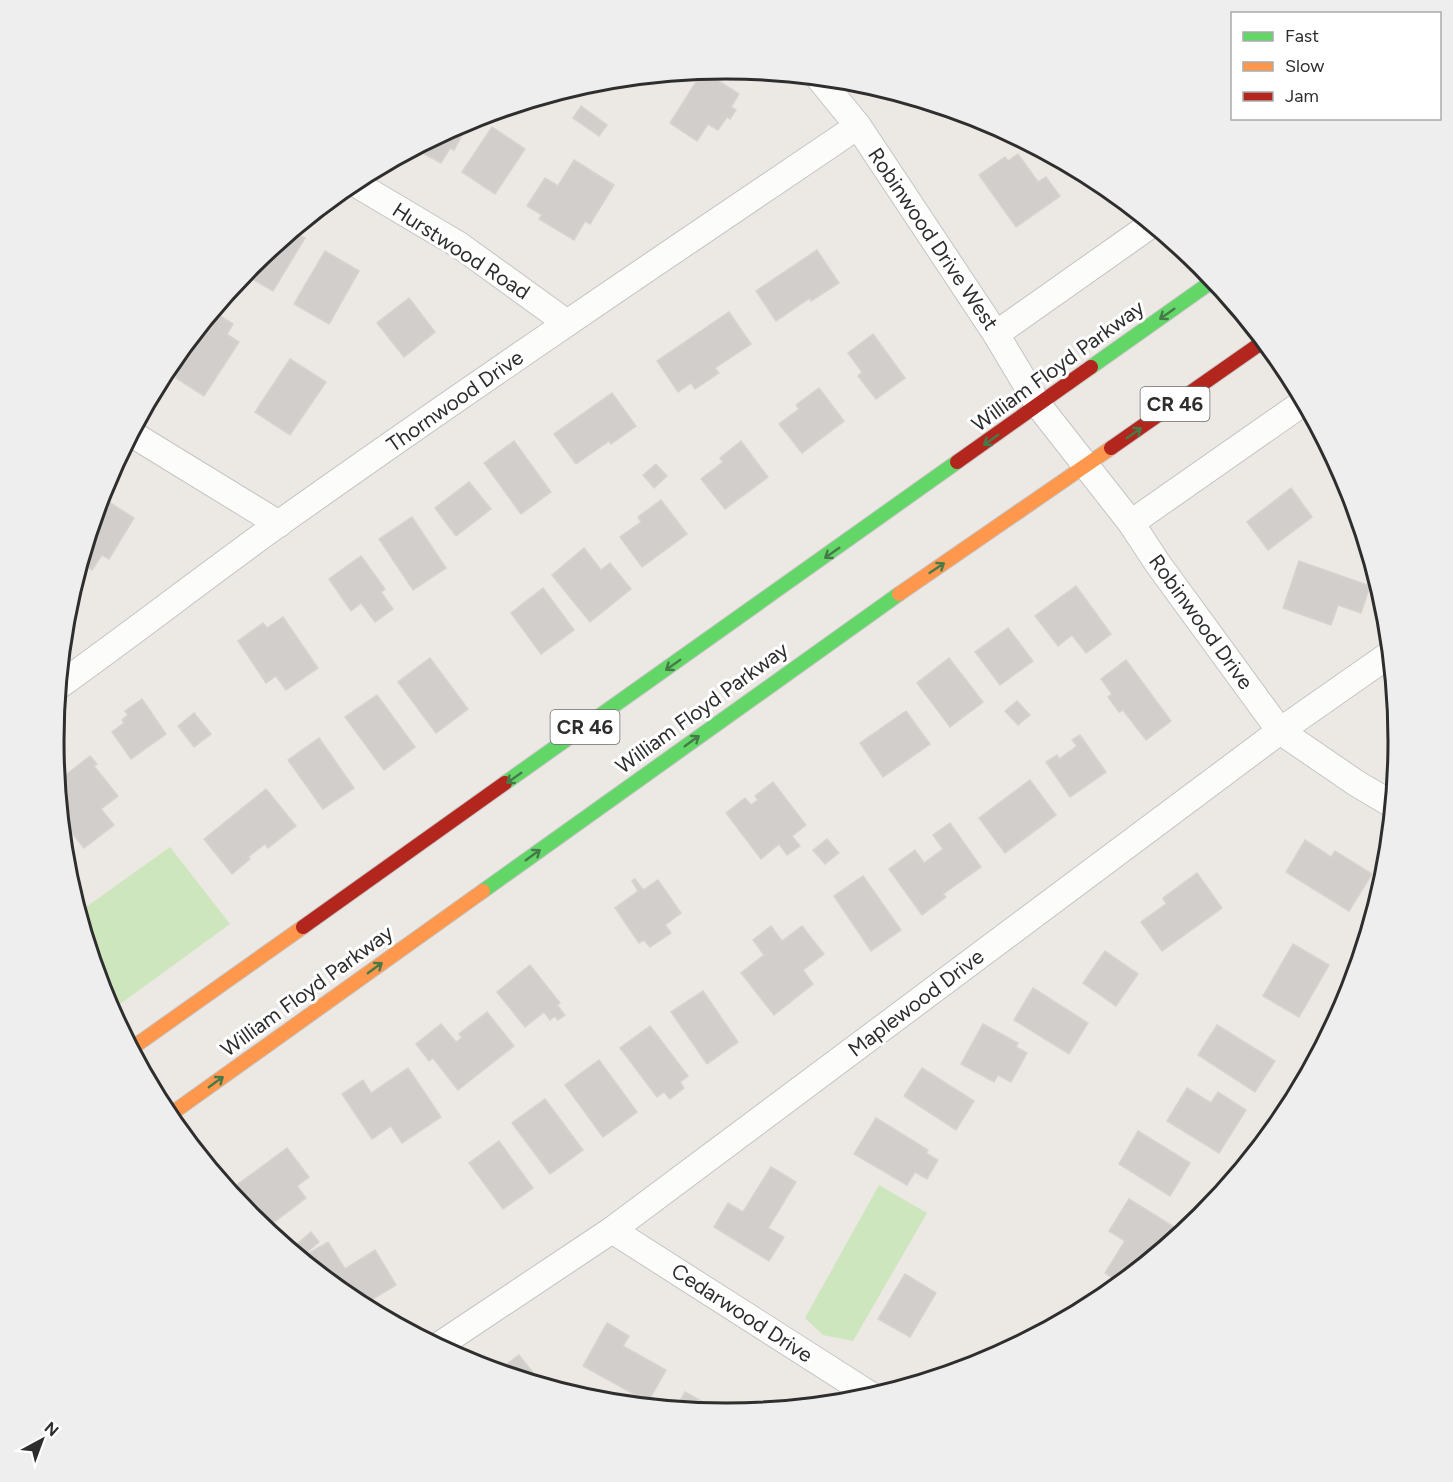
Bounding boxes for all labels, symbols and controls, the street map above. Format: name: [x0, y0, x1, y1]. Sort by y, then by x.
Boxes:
legend: [1231, 12, 1441, 120]
text: Fast: [1285, 25, 1319, 47]
text: Slow: [1285, 55, 1324, 77]
text: Jam: [1285, 85, 1319, 107]
street label: Robinwood Drive West: [863, 143, 1004, 335]
street label: Hurstwood Road: [388, 197, 535, 304]
street label: William Floyd Parkway: [967, 295, 1149, 437]
one-way arrow: [1159, 308, 1175, 320]
street label: Thornwood Drive: [382, 344, 528, 457]
road number: CR 46: [1140, 387, 1210, 421]
one-way arrow: [1125, 427, 1141, 439]
one-way arrow: [983, 434, 999, 446]
one-way arrow: [824, 547, 840, 559]
street label: Robinwood Drive: [1144, 549, 1259, 694]
one-way arrow: [928, 562, 945, 574]
street label: William Floyd Parkway: [611, 637, 793, 779]
one-way arrow: [665, 659, 681, 671]
road number: CR 46: [550, 710, 620, 744]
one-way arrow: [683, 735, 699, 748]
one-way arrow: [506, 772, 522, 784]
one-way arrow: [525, 849, 541, 861]
street label: William Floyd Parkway: [216, 920, 398, 1062]
street label: Maplewood Drive: [843, 943, 988, 1062]
one-way arrow: [366, 962, 382, 975]
one-way arrow: [208, 1076, 224, 1088]
street label: Cedarwood Drive: [667, 1258, 818, 1368]
north arrow: [12, 1410, 72, 1470]
text: N: [41, 1418, 62, 1440]

